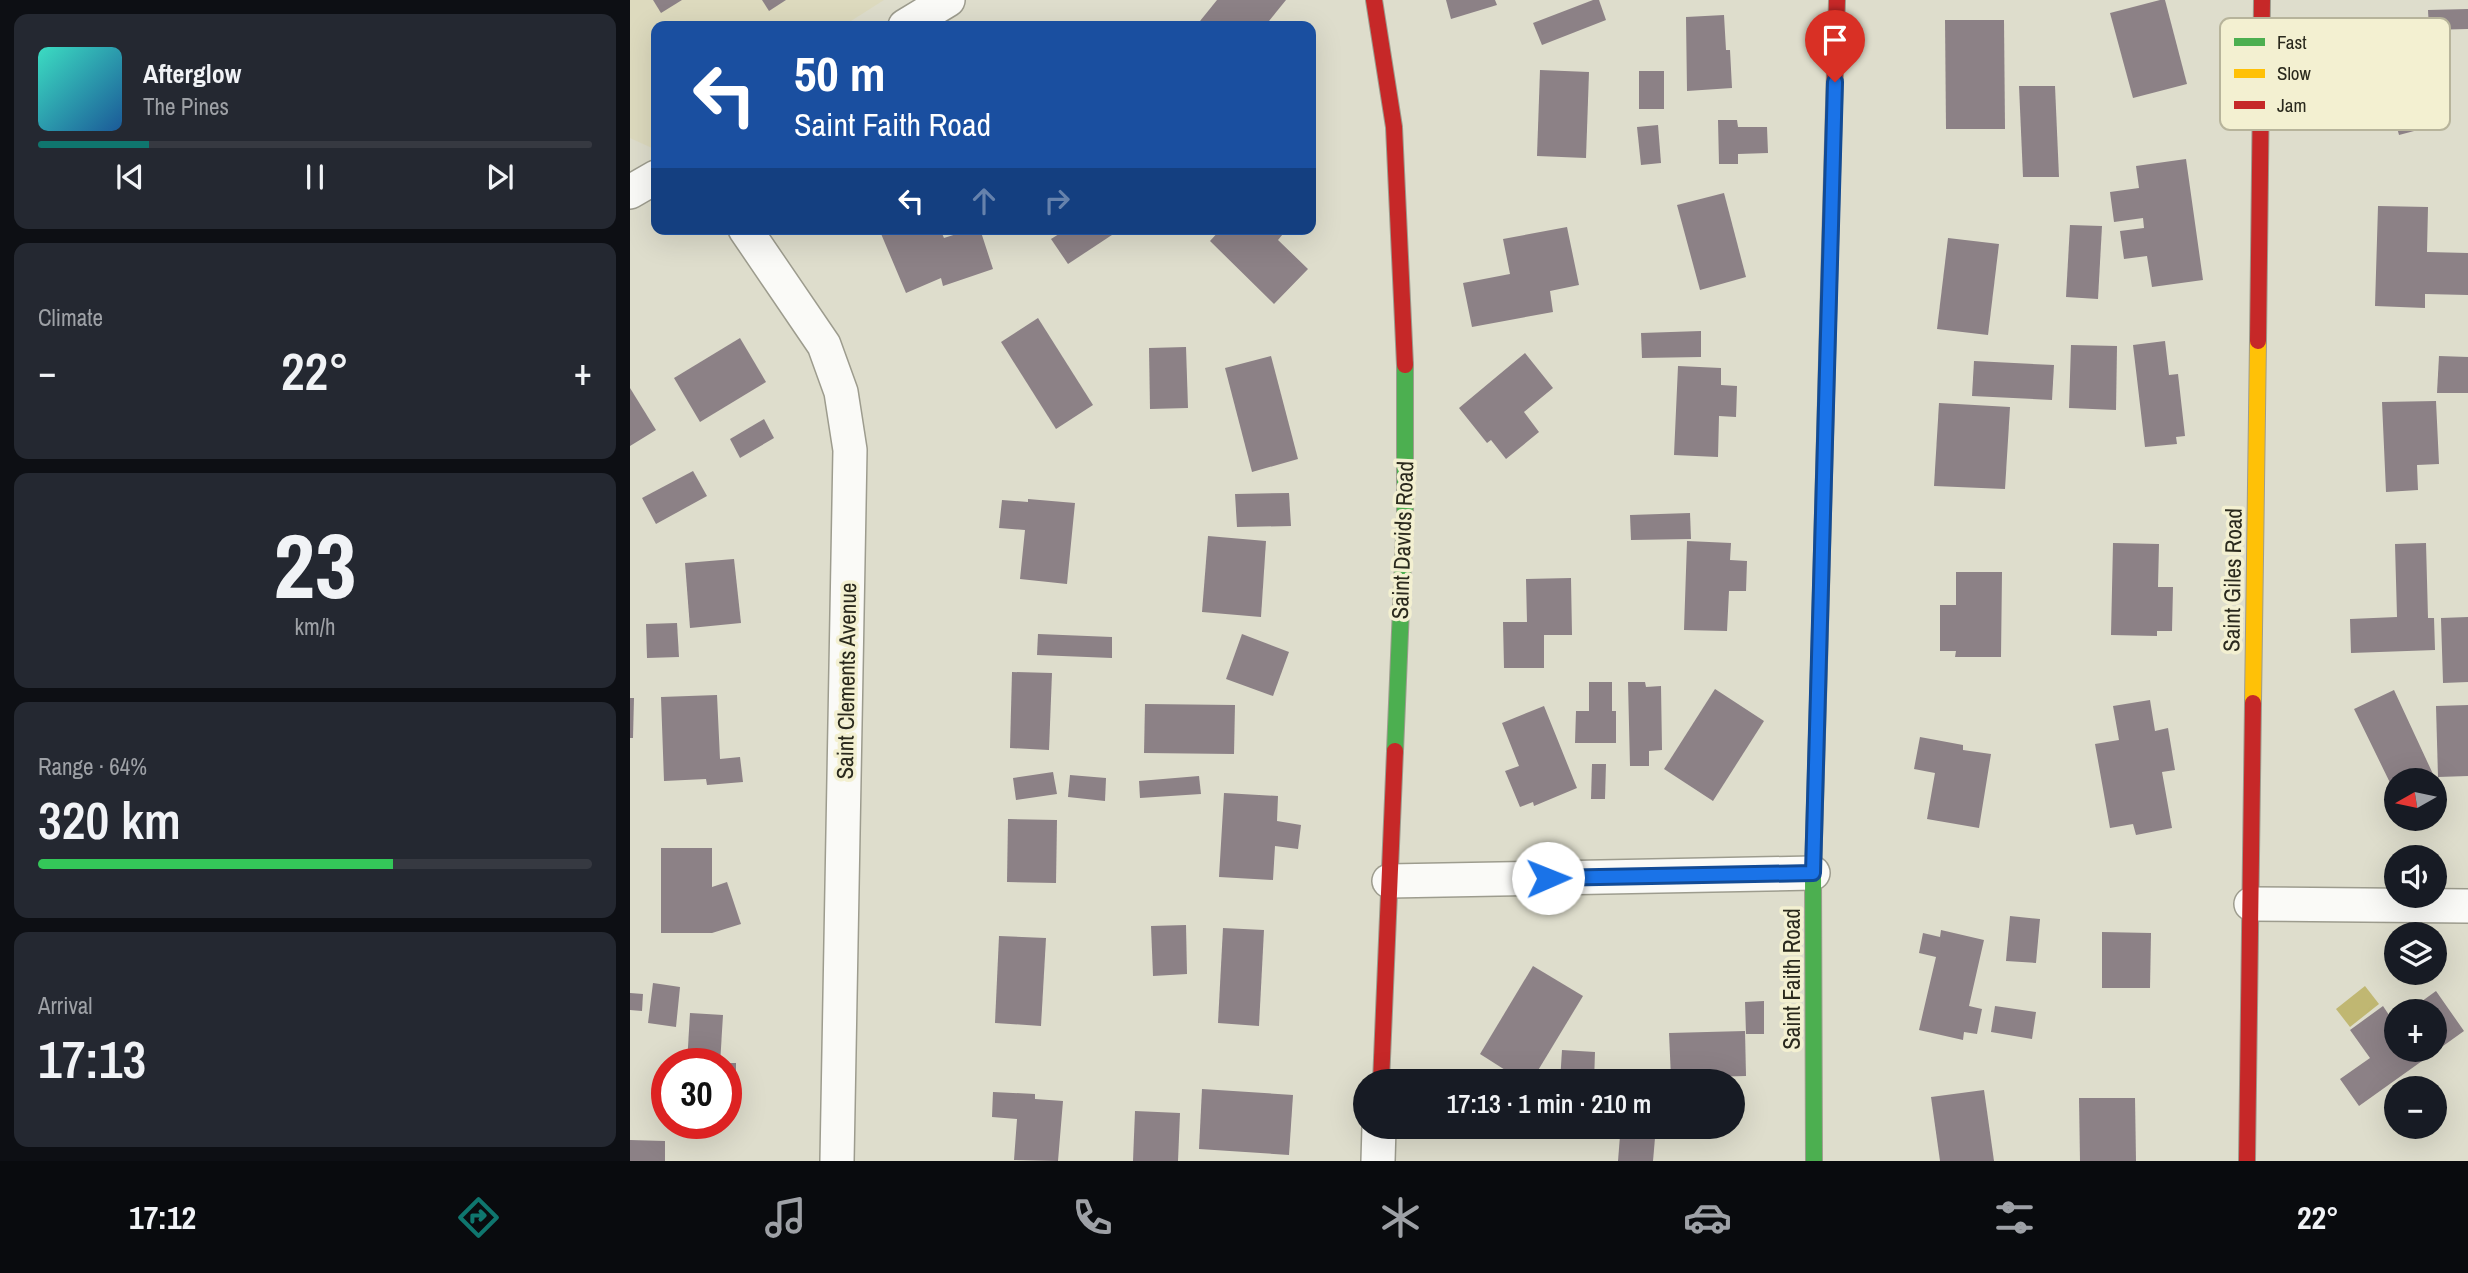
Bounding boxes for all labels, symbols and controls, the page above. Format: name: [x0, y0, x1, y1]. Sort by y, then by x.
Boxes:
pin: [1805, 10, 1865, 82]
legend: [2220, 18, 2450, 130]
icon: arrive: [1816, 21, 1854, 59]
text: Fast: [2277, 29, 2307, 55]
text: 50 m: [794, 40, 886, 106]
icon: left: [679, 49, 770, 140]
text: Afterglow: [143, 56, 241, 91]
text: Slow: [2277, 60, 2312, 86]
text: The Pines: [143, 91, 229, 122]
text: Jam: [2277, 92, 2306, 118]
text: Saint Faith Road: [794, 103, 991, 146]
icon: previous: [111, 158, 149, 196]
icon: pause: [296, 158, 334, 196]
icon: next: [481, 158, 519, 196]
icon: left: [892, 182, 930, 220]
icon: ahead: [965, 182, 1003, 220]
icon: right: [1038, 182, 1076, 220]
text: Climate: [38, 302, 103, 333]
text: 22°: [281, 336, 349, 406]
text: −: [38, 346, 56, 397]
text: +: [574, 346, 592, 397]
street label: Saint Davids Road: [1384, 460, 1420, 620]
text: 23: [274, 504, 357, 626]
street label: Saint Giles Road: [2215, 508, 2249, 652]
street label: Saint Clements Avenue: [829, 582, 863, 780]
text: km/h: [295, 611, 335, 642]
text: Range · 64%: [38, 751, 147, 782]
north arrow: [2384, 768, 2446, 831]
map controls: [2384, 768, 2447, 1139]
text: 320 km: [38, 785, 181, 855]
position arrow: [1511, 841, 1585, 915]
button: sound: [2384, 845, 2447, 908]
street label: Saint Faith Road: [1776, 908, 1807, 1050]
button: layers: [2384, 922, 2447, 985]
text: Arrival: [38, 990, 93, 1021]
button: +: [2384, 999, 2447, 1062]
text: 17:13: [38, 1024, 146, 1094]
speed limit sign: 30: [651, 1048, 742, 1139]
button: −: [2384, 1076, 2447, 1139]
text: 17:13 · 1 min · 210 m: [1447, 1086, 1651, 1121]
icon: directions: [454, 1193, 503, 1242]
icon: music: [761, 1193, 810, 1242]
icon: phone: [1068, 1193, 1117, 1242]
icon: climate: [1376, 1193, 1425, 1242]
icon: car: [1683, 1193, 1732, 1242]
icon: filters: [1990, 1193, 2039, 1242]
text: 17:12: [129, 1196, 196, 1239]
text: 22°: [2297, 1196, 2339, 1239]

